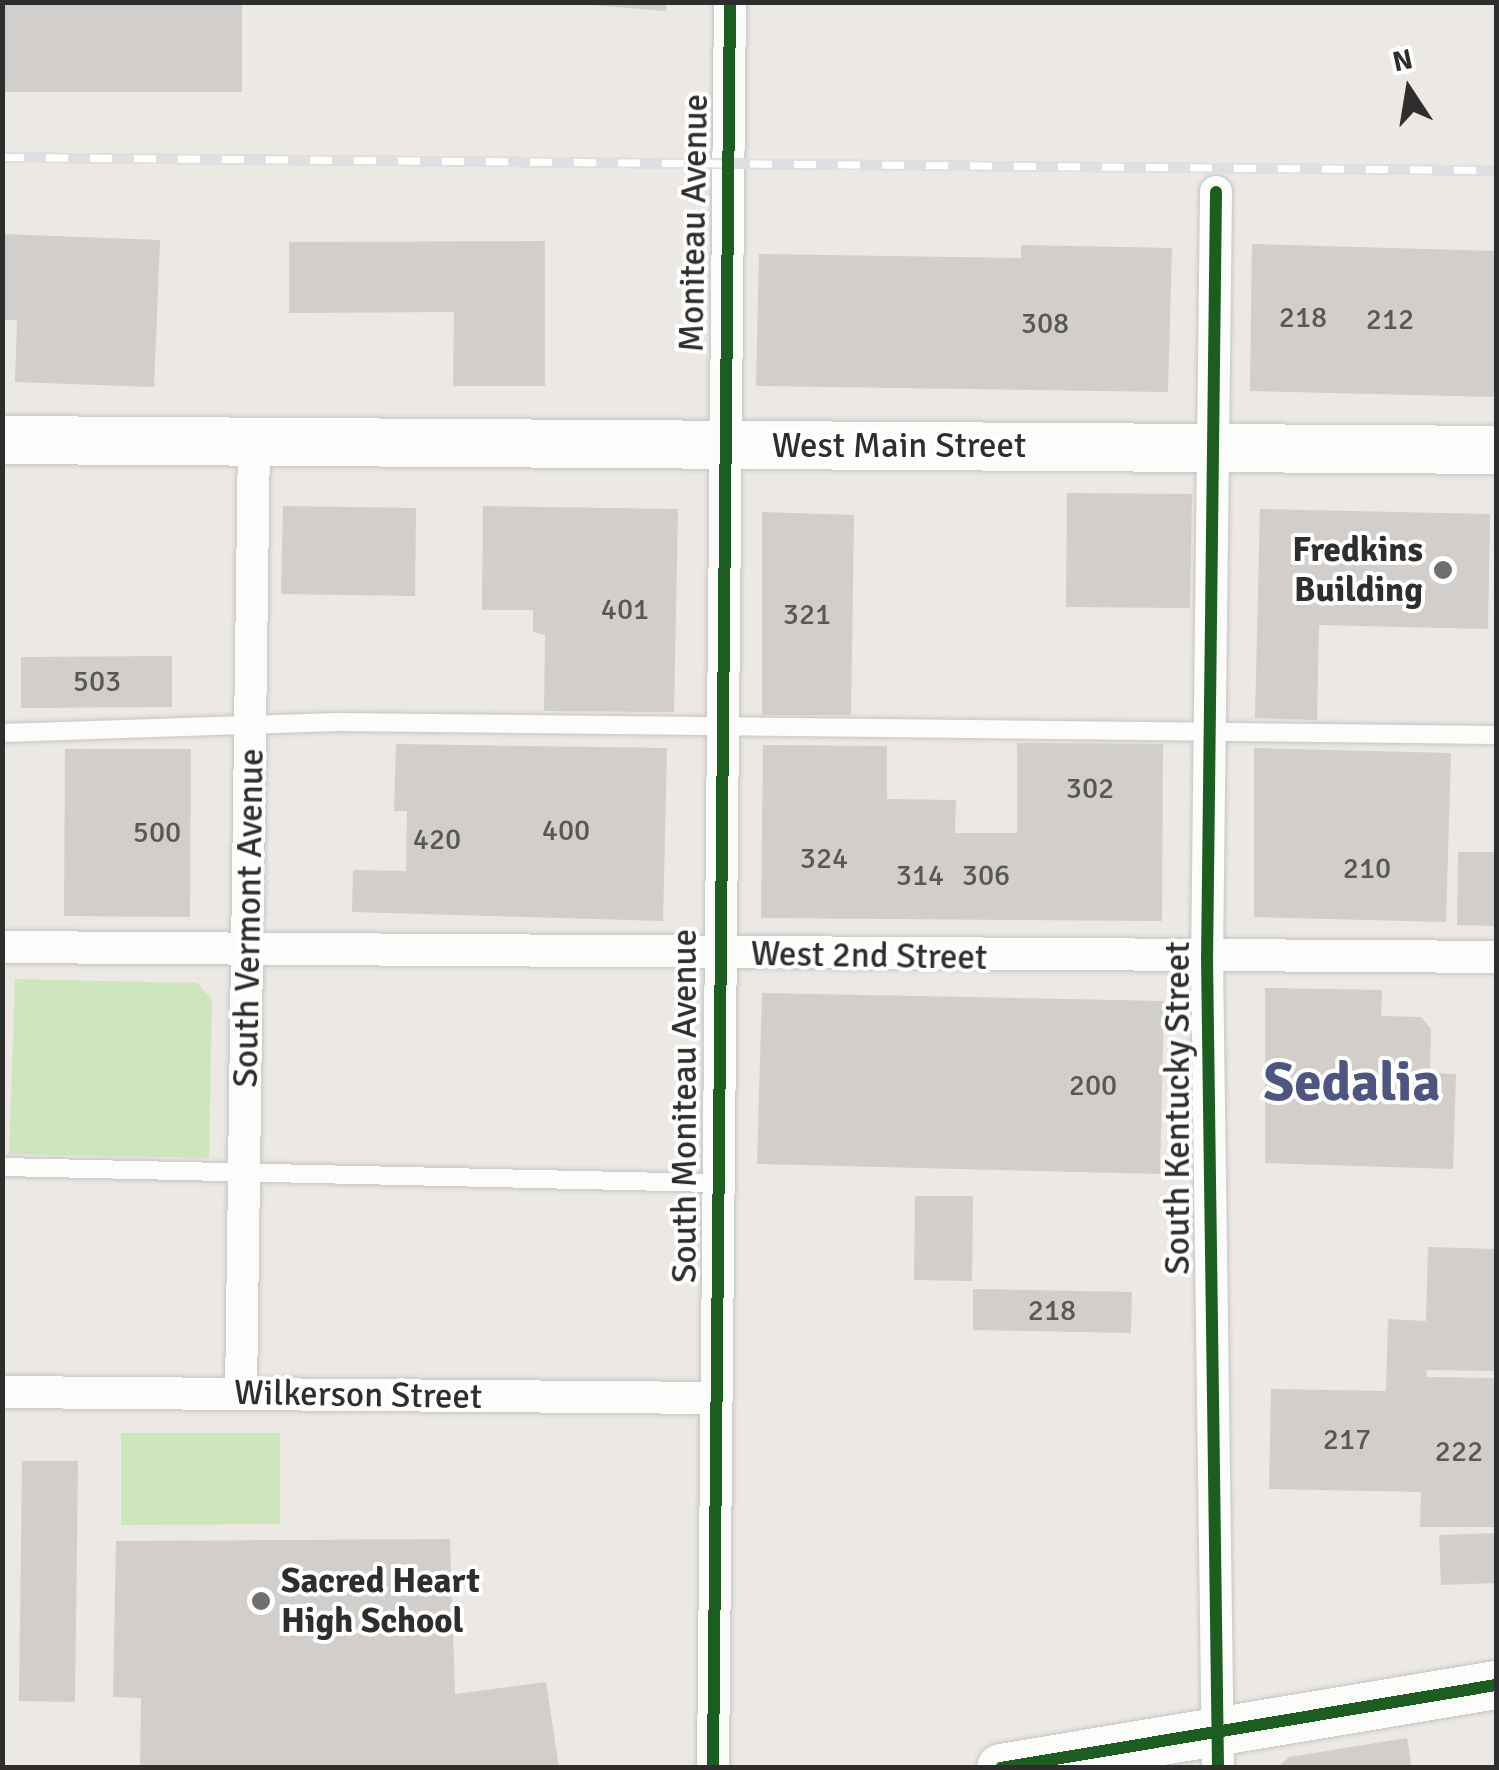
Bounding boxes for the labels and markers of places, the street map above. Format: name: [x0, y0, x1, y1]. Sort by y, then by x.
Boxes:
place label: Fredkins Building: [1292, 529, 1423, 611]
marker: Fredkins Building: [1432, 559, 1454, 581]
place label: Sacred Heart High School: [281, 1560, 480, 1642]
marker: Sacred Heart High School: [250, 1590, 272, 1612]

